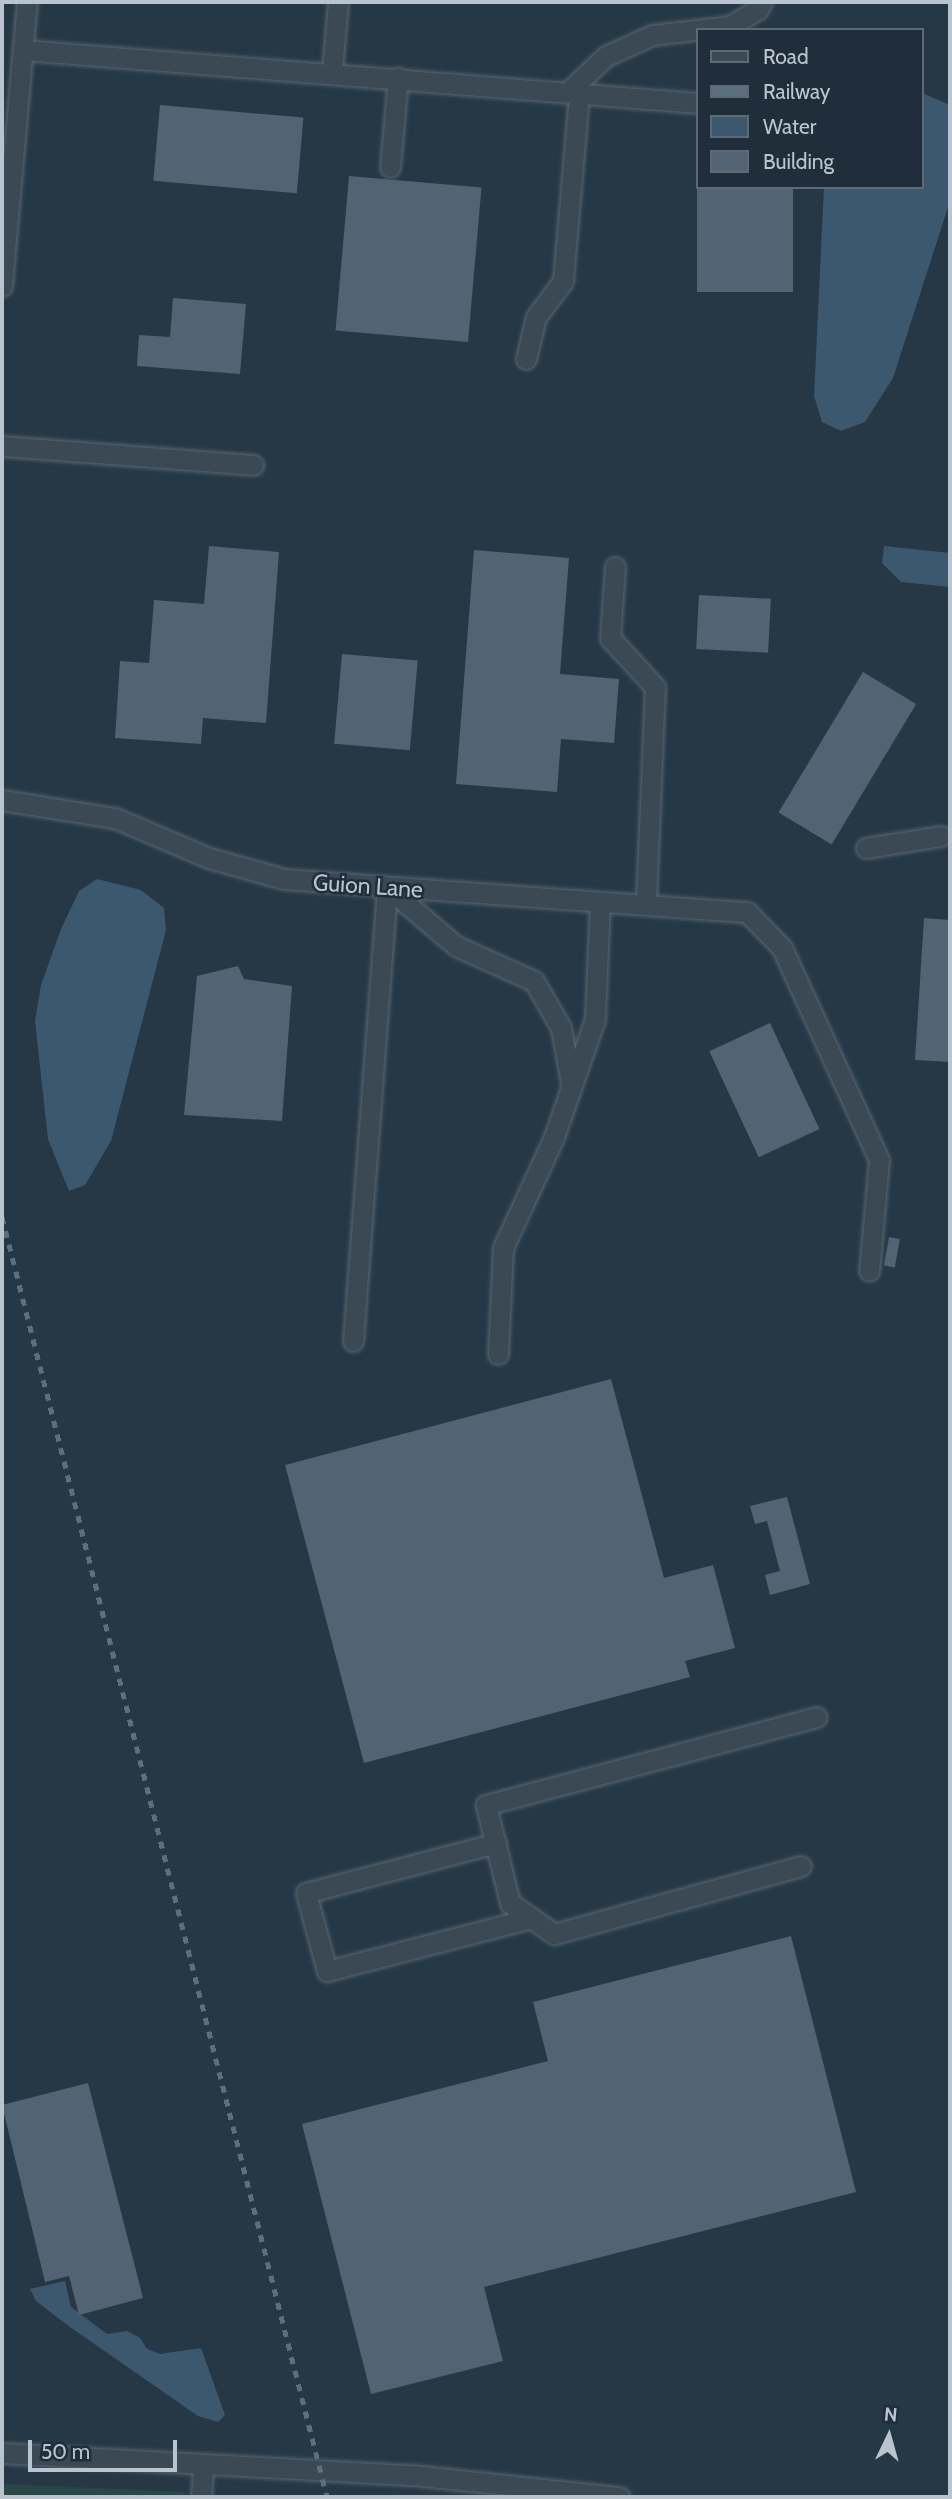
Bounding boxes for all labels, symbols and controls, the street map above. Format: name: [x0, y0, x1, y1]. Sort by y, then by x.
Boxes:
legend: [696, 28, 924, 189]
text: Road: [763, 44, 809, 69]
text: Railway: [763, 79, 830, 104]
text: Water: [763, 114, 816, 139]
text: Building: [763, 149, 834, 174]
street label: Guion Lane: [312, 868, 424, 904]
north arrow: [854, 2401, 924, 2471]
text: N: [883, 2403, 899, 2427]
scale bar: [32, 2426, 180, 2470]
text: 50 m: [41, 2439, 90, 2464]

